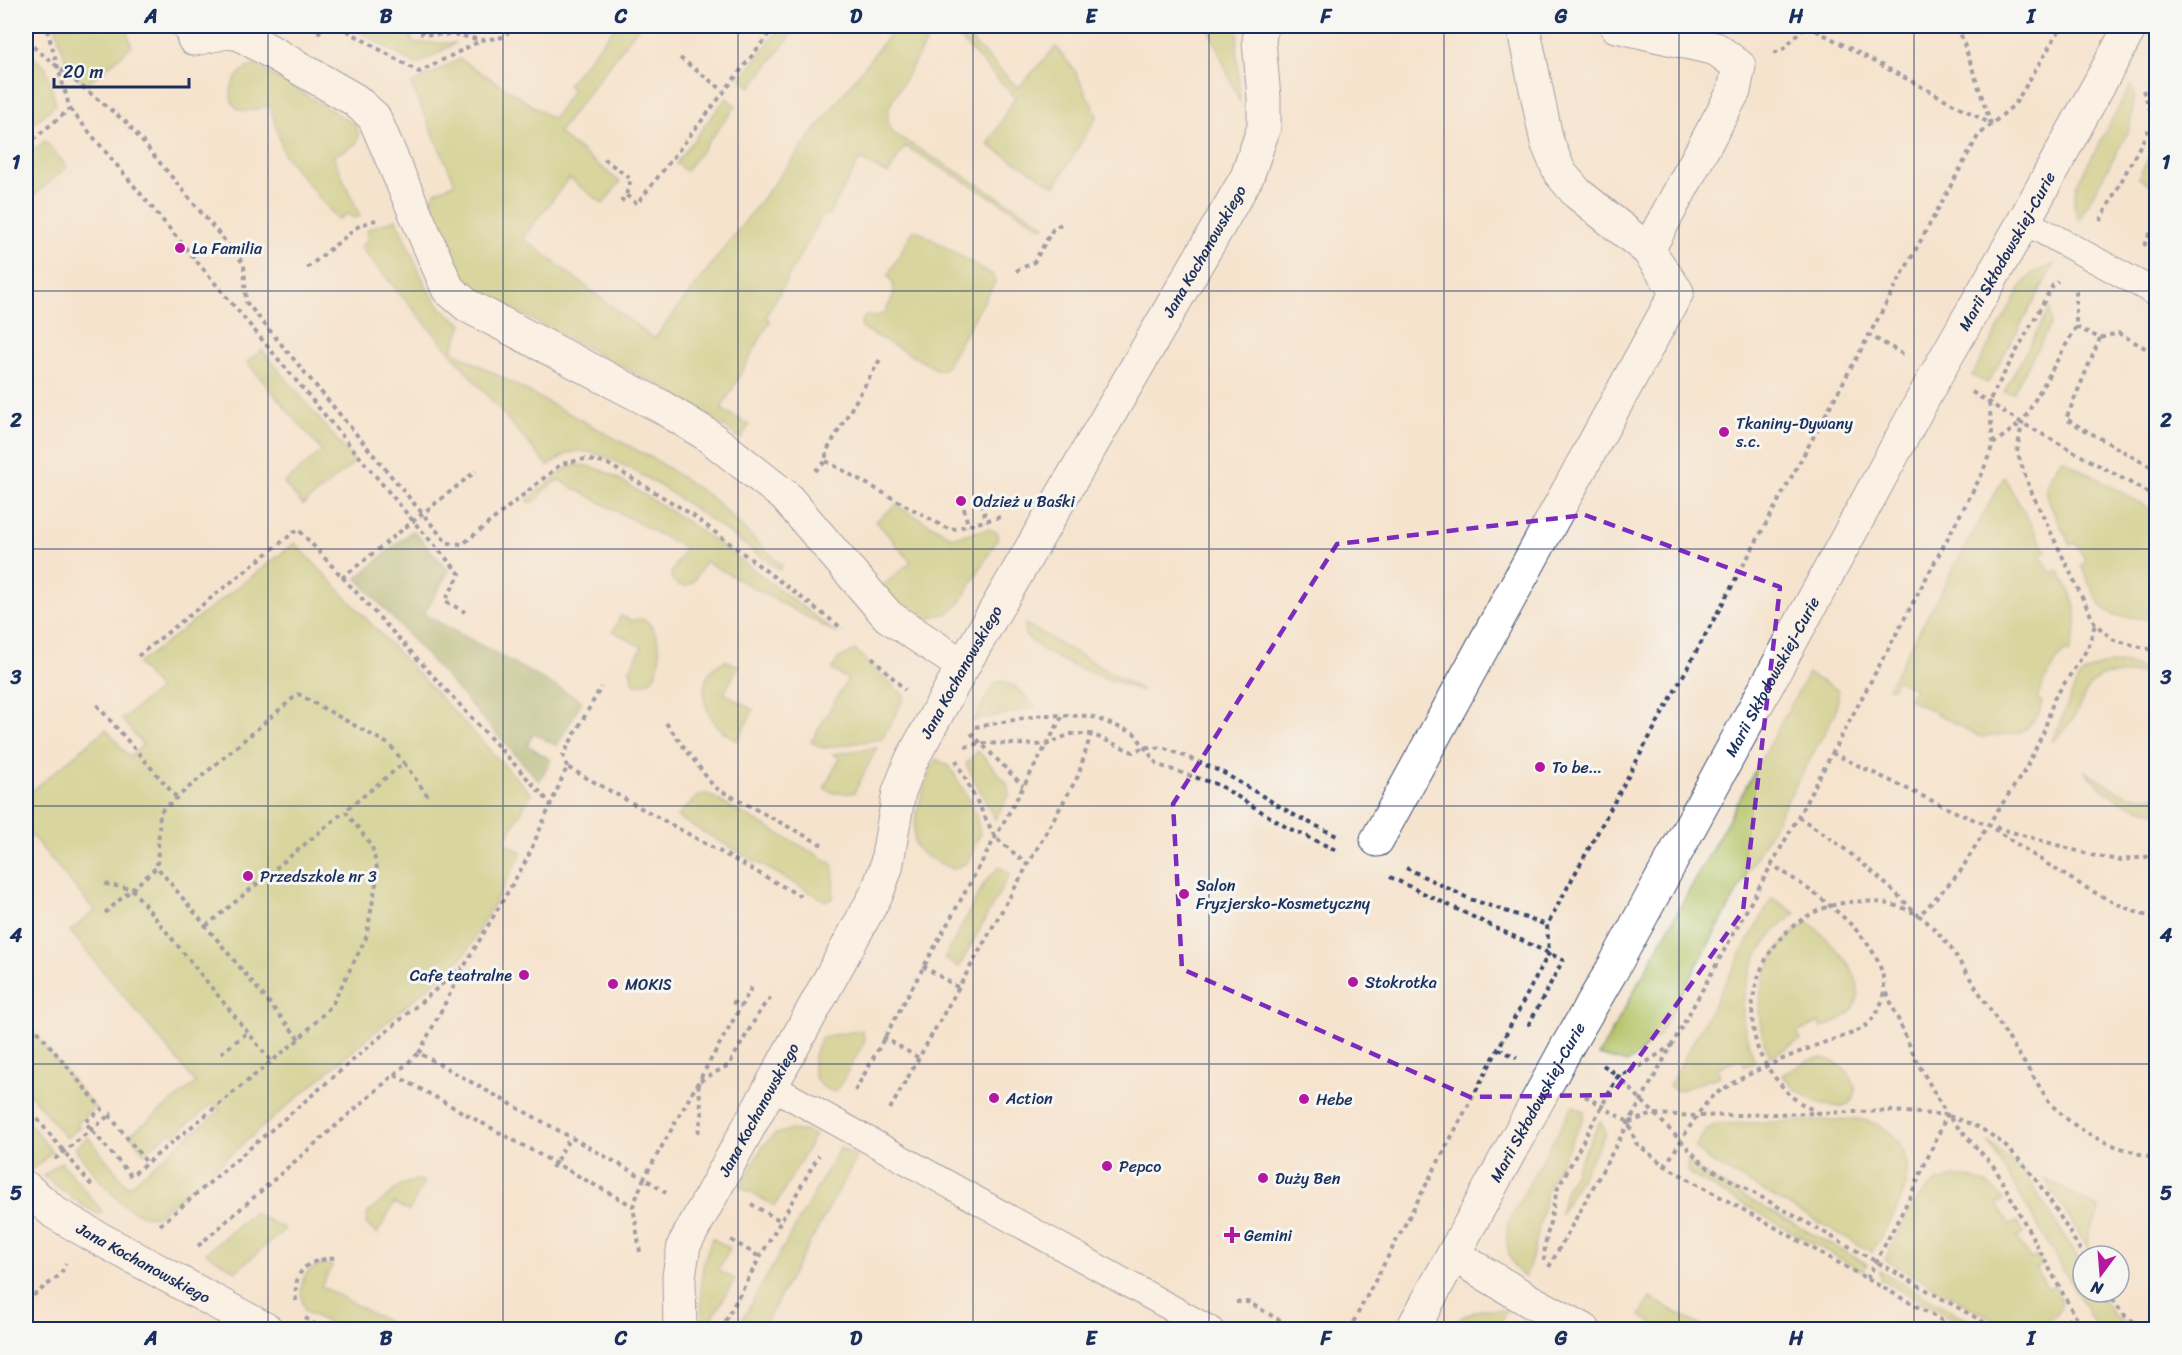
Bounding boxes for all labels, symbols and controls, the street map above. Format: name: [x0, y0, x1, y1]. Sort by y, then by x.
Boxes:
text: A: [143, 0, 158, 34]
text: B: [380, 0, 393, 34]
text: C: [614, 0, 628, 34]
text: D: [850, 0, 863, 34]
text: E: [1085, 0, 1098, 34]
text: F: [1320, 0, 1333, 34]
text: G: [1554, 0, 1568, 34]
text: H: [1788, 0, 1804, 34]
text: I: [2026, 0, 2037, 34]
scale bar: [54, 51, 189, 89]
text: 20 m: [63, 56, 103, 88]
text: 1: [12, 145, 21, 180]
text: 1: [2162, 145, 2171, 180]
street label: Marii Skłodowskiej-Curie: [1950, 166, 2063, 336]
street label: Jana Kochanowskiego: [1153, 179, 1254, 324]
place label: La Familia: [192, 234, 263, 263]
marker: La Familia: [173, 241, 187, 255]
text: 2: [9, 403, 22, 438]
text: 2: [2159, 403, 2172, 438]
place label: Tkaniny-Dywany s.c.: [1735, 409, 1853, 456]
marker: Tkaniny-Dywany s.c.: [1717, 425, 1731, 439]
place label: Odzież u Baśki: [973, 487, 1076, 516]
marker: Odzież u Baśki: [954, 494, 968, 508]
street label: Marii Skłodowskiej-Curie: [1716, 591, 1827, 762]
street label: Jana Kochanowskiego: [911, 599, 1010, 745]
text: 3: [10, 660, 22, 695]
text: 3: [2160, 660, 2172, 695]
place label: To be…: [1552, 753, 1601, 782]
marker: To be…: [1533, 760, 1547, 774]
place label: Przedszkole nr 3: [260, 862, 377, 891]
marker: Przedszkole nr 3: [241, 869, 255, 883]
place label: Salon Fryzjersko-Kosmetyczny: [1196, 871, 1371, 918]
marker: Salon Fryzjersko-Kosmetyczny: [1177, 887, 1191, 901]
text: 4: [9, 918, 23, 953]
text: 4: [2159, 918, 2173, 953]
place label: Cafe teatralne: [410, 961, 512, 990]
marker: Cafe teatralne: [517, 968, 531, 982]
place label: Stokrotka: [1365, 968, 1437, 997]
place label: MOKIS: [625, 970, 672, 999]
marker: Stokrotka: [1346, 975, 1360, 989]
marker: MOKIS: [606, 977, 620, 991]
street label: Marii Skłodowskiej-Curie: [1481, 1016, 1593, 1187]
street label: Jana Kochanowskiego: [709, 1037, 807, 1183]
place label: Action: [1005, 1084, 1053, 1113]
place label: Hebe: [1316, 1085, 1353, 1114]
marker: Action: [987, 1091, 1001, 1105]
marker: Hebe: [1297, 1092, 1311, 1106]
place label: Pepco: [1119, 1152, 1162, 1181]
marker: Pepco: [1100, 1159, 1114, 1173]
place label: Duży Ben: [1275, 1164, 1341, 1193]
marker: Duży Ben: [1256, 1171, 1270, 1185]
text: 5: [10, 1176, 22, 1211]
text: 5: [2160, 1176, 2172, 1211]
street label: Jana Kochanowskiego: [70, 1214, 216, 1311]
place label: Gemini: [1244, 1221, 1293, 1250]
marker: Gemini: [1225, 1228, 1239, 1242]
north arrow: [2071, 1244, 2131, 1304]
text: N: [2087, 1272, 2107, 1304]
text: A: [143, 1321, 158, 1355]
text: B: [380, 1321, 393, 1355]
text: C: [614, 1321, 628, 1355]
text: D: [850, 1321, 863, 1355]
text: E: [1085, 1321, 1098, 1355]
text: F: [1320, 1321, 1333, 1355]
text: G: [1554, 1321, 1568, 1355]
text: H: [1788, 1321, 1804, 1355]
text: I: [2026, 1321, 2037, 1355]

